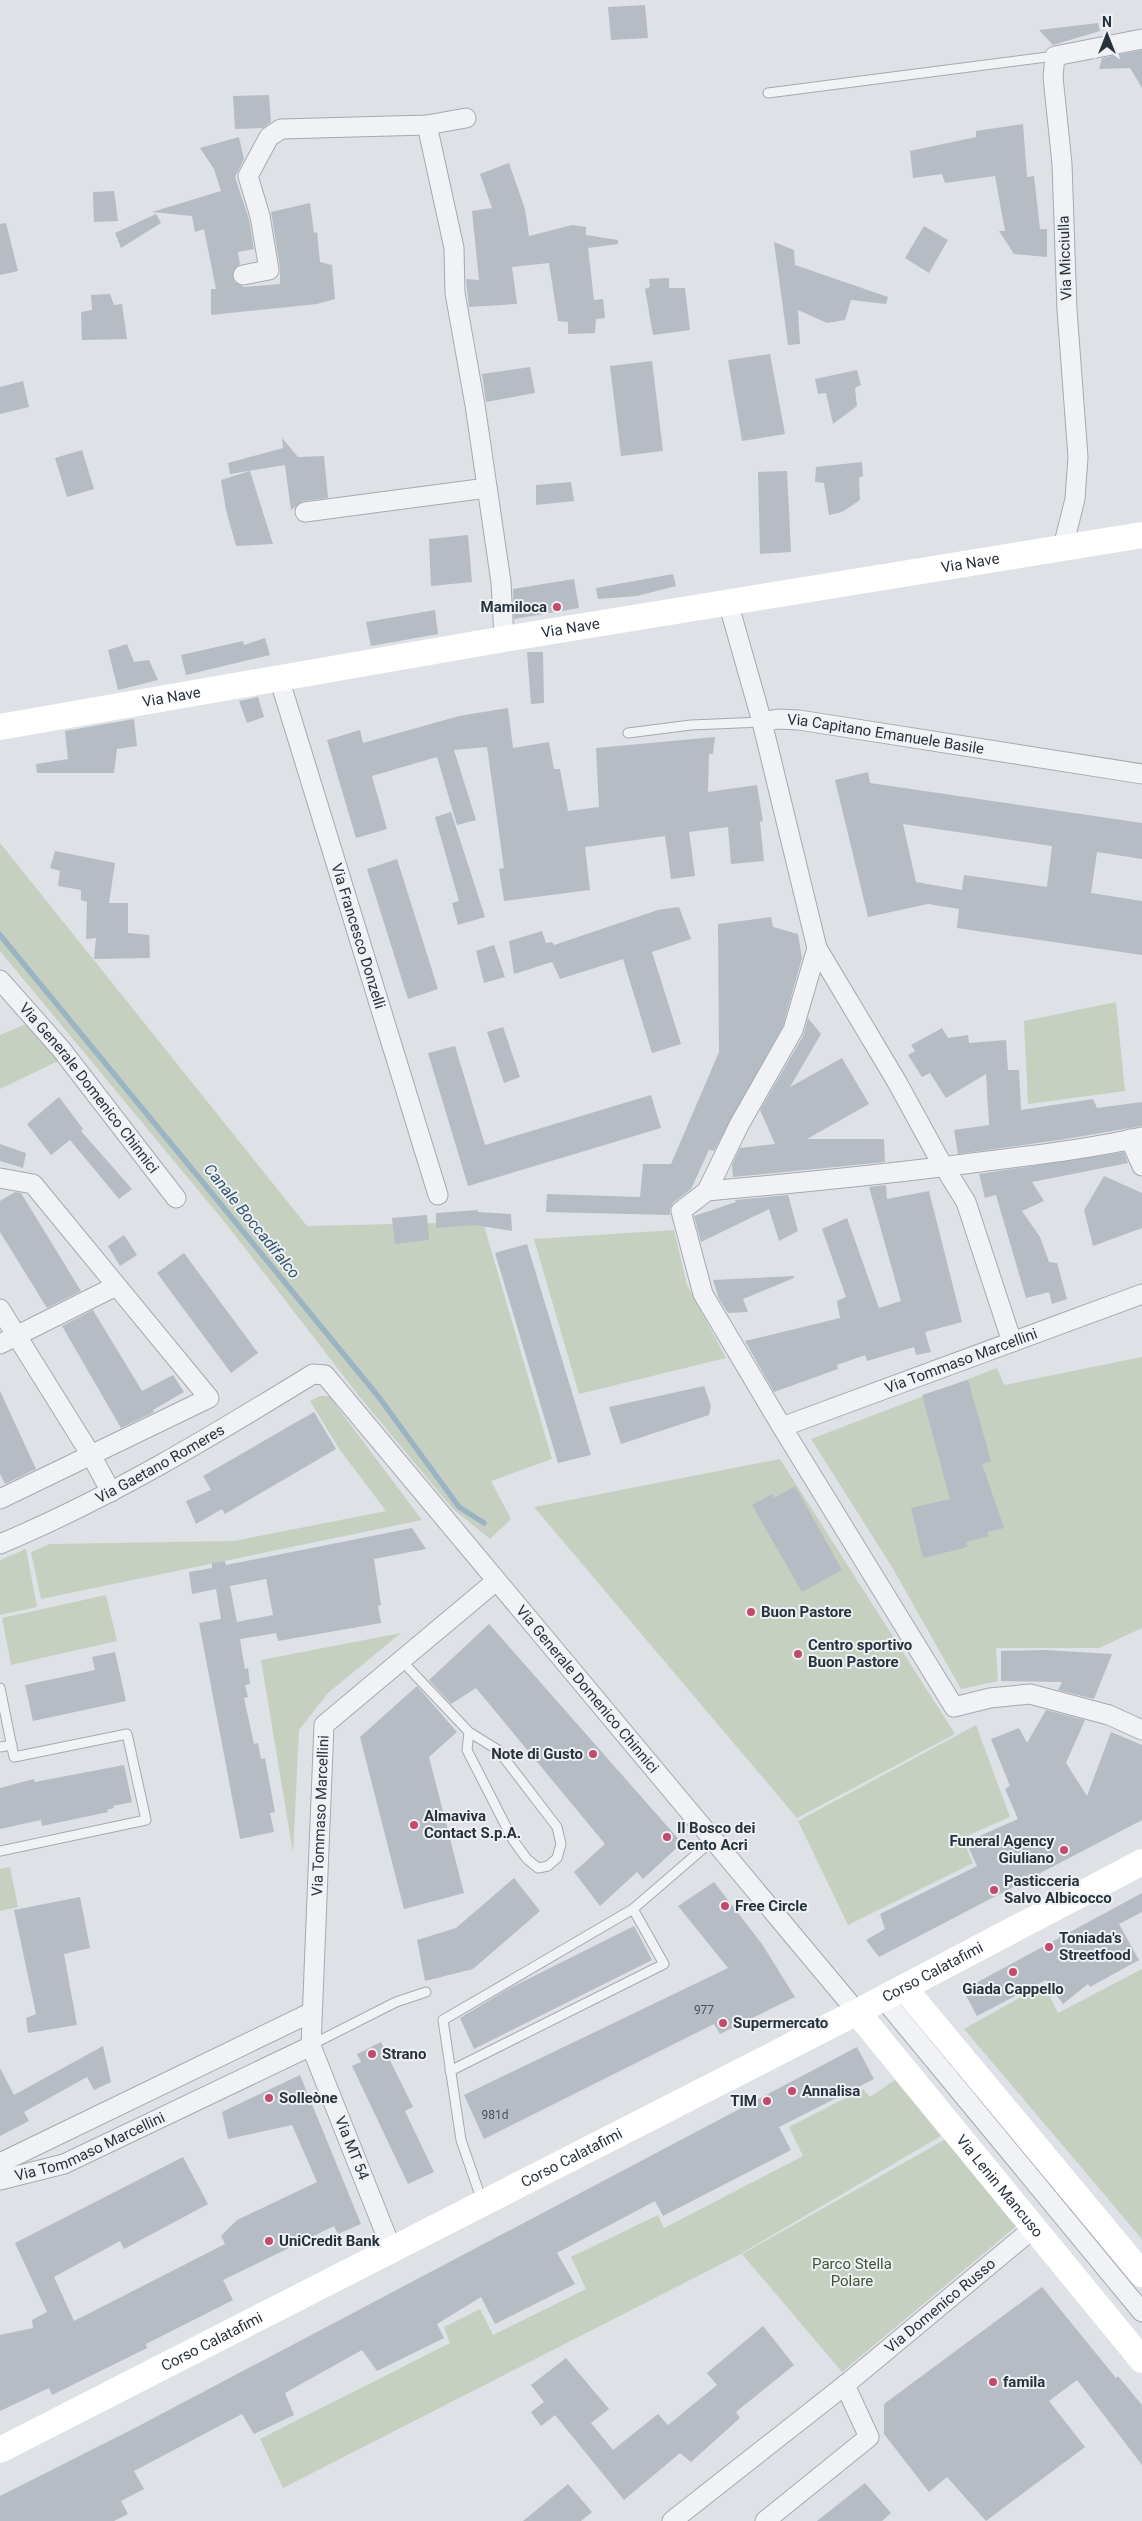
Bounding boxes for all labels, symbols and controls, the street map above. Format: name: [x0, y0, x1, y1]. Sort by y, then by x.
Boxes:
north arrow: [1082, 10, 1132, 60]
text: N: [1102, 14, 1112, 30]
street label: Via Micciulla: [1055, 215, 1075, 301]
street label: Via Nave: [940, 549, 1001, 577]
place label: Mamiloca: [481, 598, 547, 616]
marker: Mamiloca: [551, 601, 563, 613]
street label: Via Nave: [540, 615, 601, 642]
street label: Via Nave: [141, 683, 202, 711]
street label: Via Capitano Emanuele Basile: [787, 710, 985, 758]
street label: Via Francesco Donzelli: [328, 861, 389, 1011]
street label: Via Generale Domenico Chinnici: [15, 999, 162, 1177]
water label: Canale Boccadifalco: [200, 1160, 304, 1282]
street label: Via Tommaso Marcellini: [882, 1324, 1040, 1397]
street label: Via Gaetano Romeres: [92, 1421, 228, 1507]
street label: Via Generale Domenico Chinnici: [512, 1602, 663, 1777]
place label: Buon Pastore: [761, 1603, 852, 1621]
marker: Buon Pastore: [745, 1606, 757, 1618]
place label: Centro sportivo Buon Pastore: [808, 1636, 912, 1671]
marker: Centro sportivo Buon Pastore: [792, 1648, 804, 1660]
street label: Via Tommaso Marcellini: [308, 1735, 333, 1897]
place label: Note di Gusto: [491, 1745, 583, 1763]
marker: Note di Gusto: [587, 1748, 599, 1760]
place label: Almaviva Contact S.p.A.: [424, 1807, 521, 1842]
marker: Almaviva Contact S.p.A.: [408, 1819, 420, 1831]
place label: Il Bosco dei Cento Acri: [677, 1819, 755, 1854]
marker: Il Bosco dei Cento Acri: [661, 1831, 673, 1843]
place label: Funeral Agency Giuliano: [950, 1832, 1054, 1867]
marker: Funeral Agency Giuliano: [1058, 1844, 1070, 1856]
place label: Pasticceria Salvo Albicocco: [1004, 1872, 1112, 1907]
marker: Pasticceria Salvo Albicocco: [988, 1884, 1000, 1896]
place label: Free Circle: [735, 1897, 807, 1915]
marker: Free Circle: [719, 1900, 731, 1912]
place label: Toniada's Streetfood: [1059, 1929, 1131, 1964]
street label: Corso Calatafimi: [879, 1938, 986, 2006]
marker: Toniada's Streetfood: [1043, 1941, 1055, 1953]
marker: Giada Cappello: [1007, 1966, 1019, 1978]
place label: Giada Cappello: [962, 1980, 1064, 1998]
house number: 977: [694, 2003, 714, 2017]
place label: Supermercato: [733, 2014, 828, 2032]
marker: Supermercato: [717, 2017, 729, 2029]
place label: Strano: [382, 2045, 426, 2063]
marker: Strano: [366, 2048, 378, 2060]
place label: Annalisa: [802, 2082, 860, 2100]
marker: Annalisa: [786, 2085, 798, 2097]
place label: Solleòne: [279, 2089, 338, 2107]
marker: Solleòne: [263, 2092, 275, 2104]
place label: TIM: [730, 2092, 757, 2110]
marker: TIM: [761, 2095, 773, 2107]
street label: Via Tommaso Marcellini: [13, 2108, 168, 2185]
house number: 981d: [482, 2108, 509, 2122]
street label: Via MT 54: [331, 2113, 373, 2183]
street label: Corso Calatafimi: [518, 2124, 625, 2191]
street label: Via Lenin Mancuso: [952, 2131, 1047, 2241]
place label: UniCredit Bank: [279, 2232, 381, 2250]
marker: UniCredit Bank: [263, 2235, 275, 2247]
park label: Parco Stella Polare: [812, 2255, 892, 2290]
street label: Via Domenico Russo: [881, 2255, 999, 2357]
street label: Corso Calatafimi: [158, 2308, 266, 2375]
place label: famila: [1003, 2373, 1045, 2391]
marker: famila: [987, 2376, 999, 2388]

